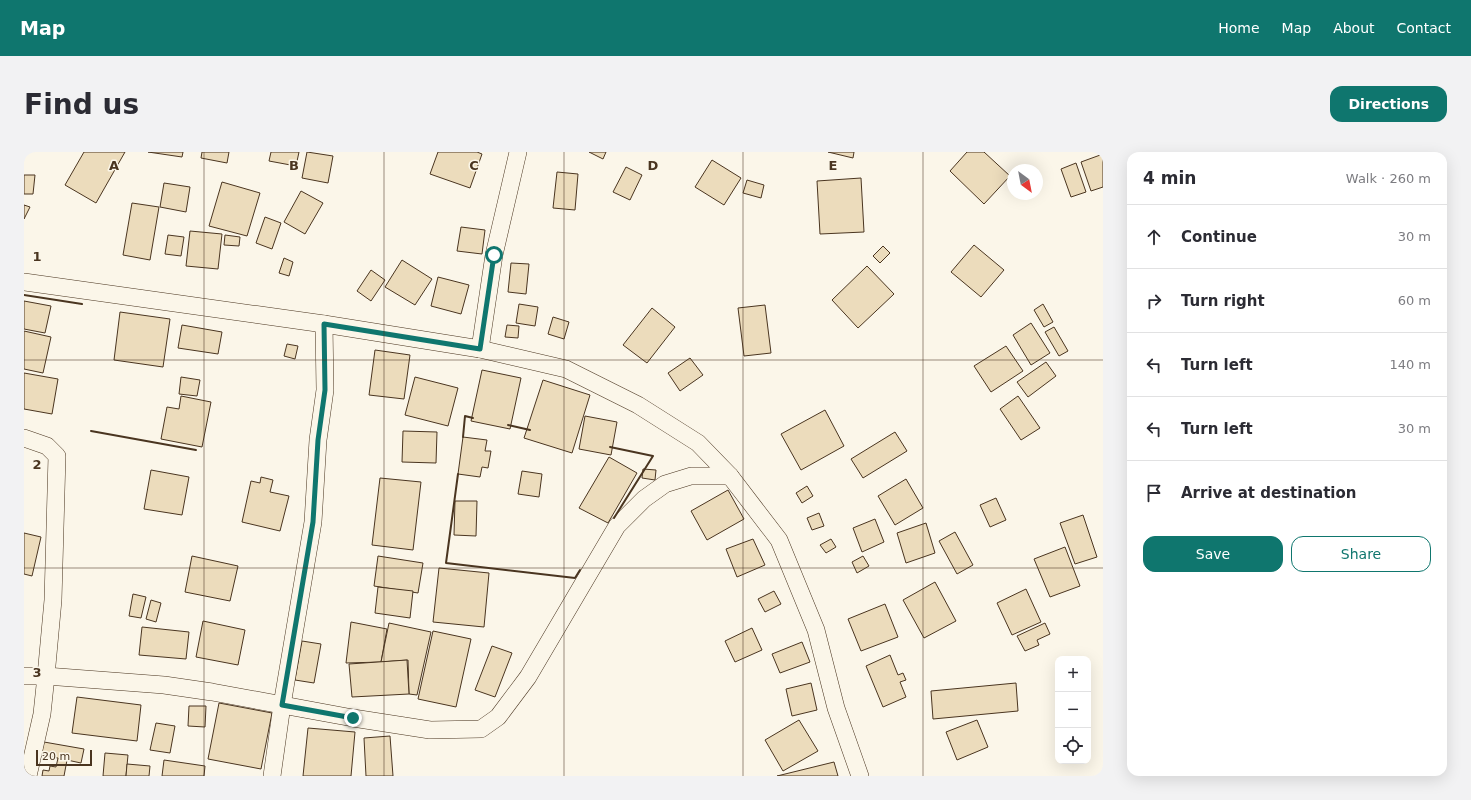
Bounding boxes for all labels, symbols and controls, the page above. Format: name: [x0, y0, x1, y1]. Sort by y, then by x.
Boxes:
text: Map: [20, 17, 65, 39]
text: Home: [1218, 20, 1260, 36]
text: Map: [1282, 20, 1311, 36]
text: About: [1333, 20, 1375, 36]
text: Contact: [1397, 20, 1451, 36]
button: Directions: [1330, 86, 1447, 122]
text: Find us: [24, 88, 139, 121]
text: A: [109, 158, 119, 173]
text: B: [289, 158, 299, 173]
text: C: [469, 158, 479, 173]
text: D: [648, 158, 659, 173]
text: E: [829, 158, 837, 173]
north arrow: [1007, 164, 1043, 200]
text: 4 min: [1143, 168, 1196, 188]
text: Walk · 260 m: [1346, 171, 1431, 186]
icon: ahead: [1143, 226, 1165, 248]
text: Continue: [1181, 228, 1257, 246]
text: 30 m: [1398, 229, 1431, 244]
route start: [485, 246, 503, 264]
text: 1: [32, 249, 42, 264]
icon: right: [1143, 290, 1165, 312]
text: Turn right: [1181, 292, 1265, 310]
text: 60 m: [1398, 293, 1431, 308]
icon: left: [1143, 354, 1165, 376]
text: Turn left: [1181, 356, 1253, 374]
text: 140 m: [1389, 357, 1431, 372]
icon: left: [1143, 418, 1165, 440]
text: Turn left: [1181, 420, 1253, 438]
text: 30 m: [1398, 421, 1431, 436]
text: 2: [32, 457, 42, 472]
icon: arrive: [1143, 482, 1165, 504]
text: Arrive at destination: [1181, 484, 1356, 502]
button: Save: [1143, 536, 1283, 572]
button: Share: [1291, 536, 1431, 572]
map controls: [1055, 656, 1091, 764]
button: +: [1055, 656, 1091, 692]
text: 3: [32, 665, 42, 680]
button: −: [1055, 692, 1091, 728]
route end: [344, 709, 362, 727]
button: locate: [1055, 728, 1091, 764]
scale bar: [36, 748, 92, 767]
text: 20 m: [42, 750, 70, 763]

